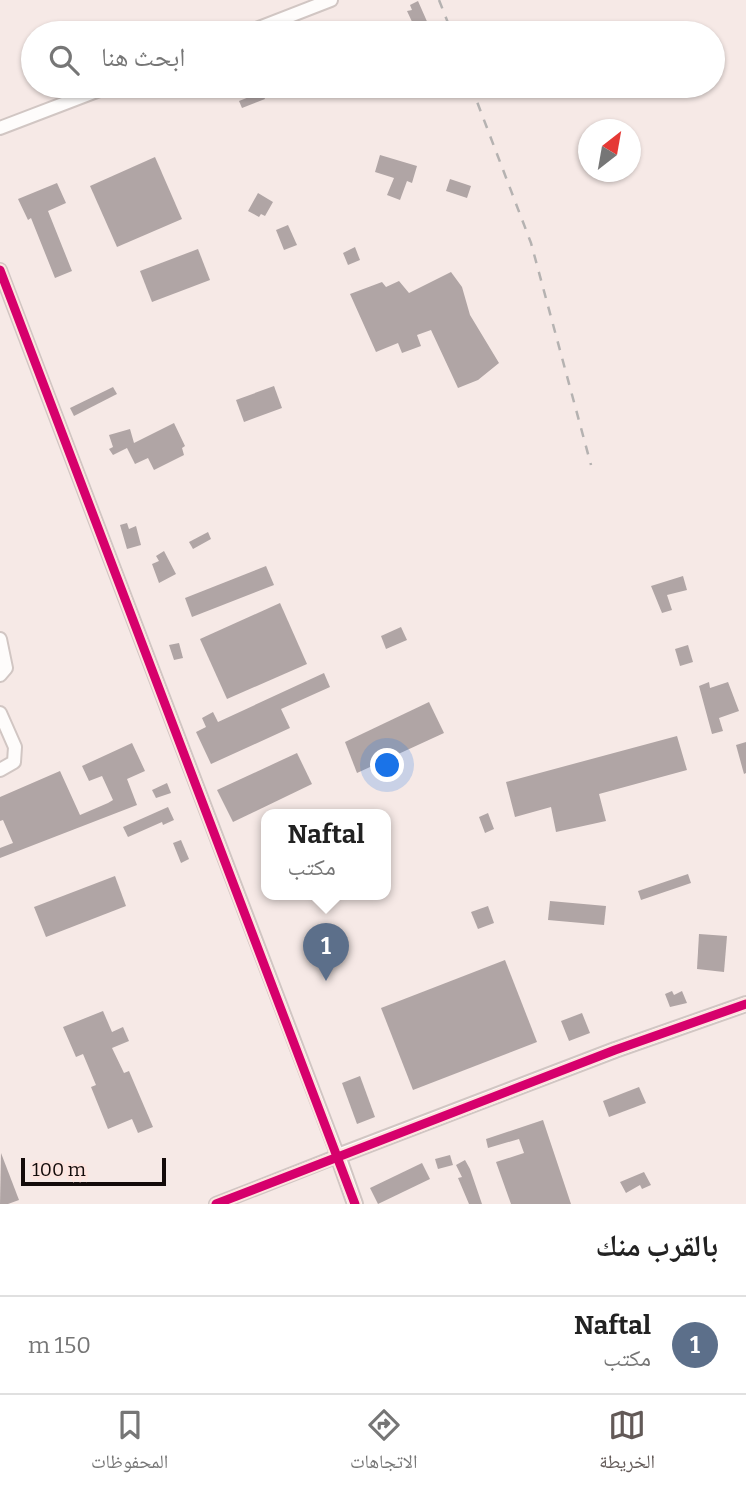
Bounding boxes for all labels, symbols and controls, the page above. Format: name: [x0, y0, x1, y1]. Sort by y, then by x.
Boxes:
search box: [21, 21, 725, 98]
icon: search: [45, 41, 83, 79]
text: ابحث هنا: [101, 42, 185, 73]
north arrow: [578, 119, 641, 182]
your location: [370, 748, 404, 782]
popup: [261, 809, 391, 900]
text: Naftal: [288, 819, 364, 850]
text: مكتب: [288, 853, 336, 881]
pin: 1: [303, 923, 349, 981]
scale bar: [21, 1155, 166, 1187]
text: 100 m: [32, 1158, 86, 1181]
text: بالقرب منك: [596, 1228, 718, 1264]
text: Naftal: [574, 1310, 651, 1341]
text: 150 m: [28, 1331, 91, 1359]
text: 1: [690, 1331, 700, 1359]
text: مكتب: [603, 1344, 651, 1372]
tab: المحفوظات: [91, 1406, 168, 1480]
tab: الاتجاهات: [350, 1406, 417, 1480]
tab: الخريطة: [599, 1406, 655, 1480]

